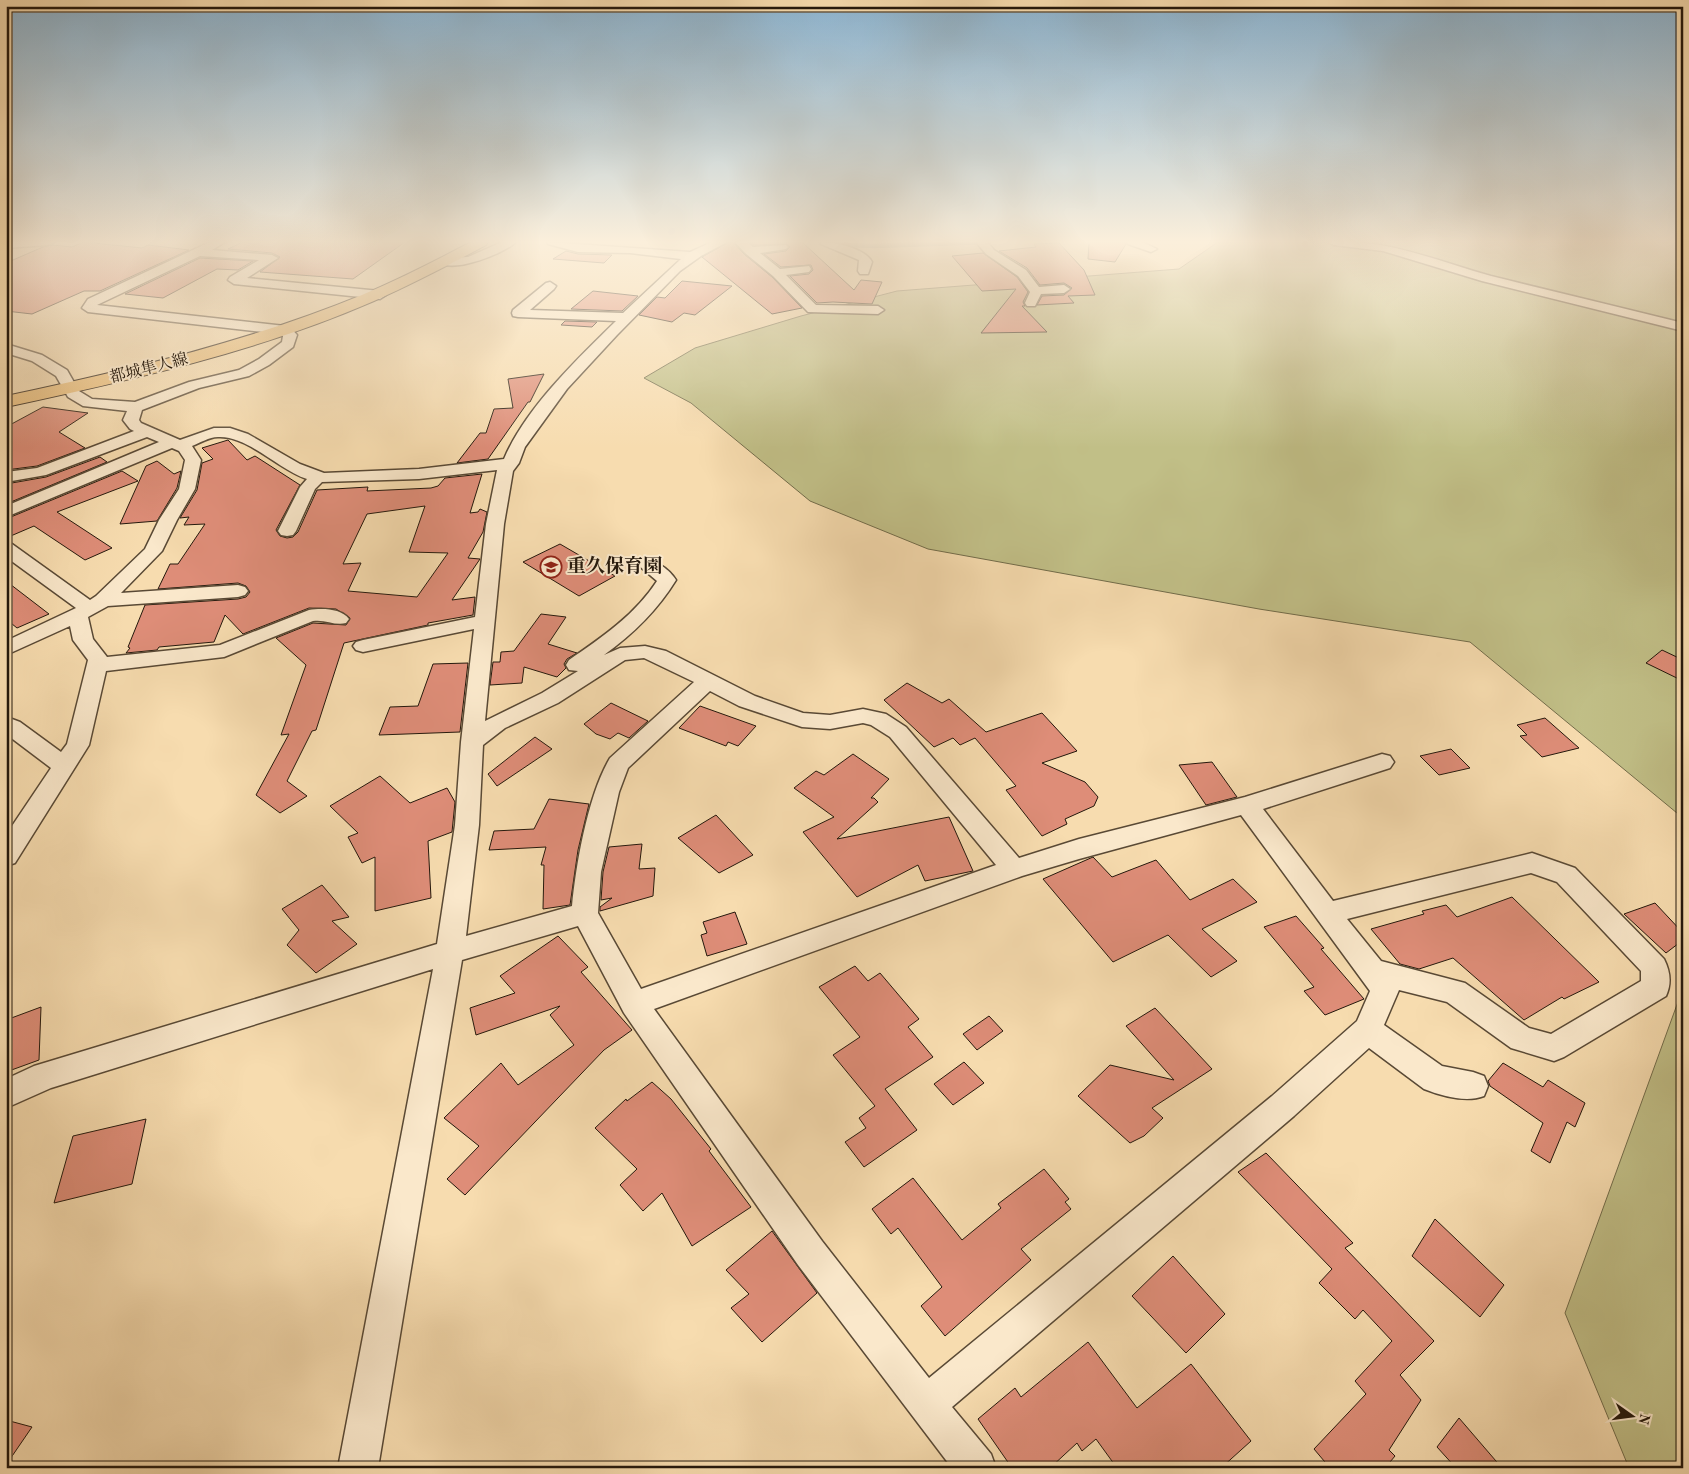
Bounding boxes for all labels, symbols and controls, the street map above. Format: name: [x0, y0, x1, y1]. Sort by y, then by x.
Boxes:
street label: 都城隼人線: [108, 350, 190, 386]
school or university icon: 重久保育園: [539, 555, 563, 579]
place label: 重久保育園: [567, 555, 662, 577]
north arrow: [1606, 1392, 1656, 1442]
text: N: [1635, 1412, 1652, 1426]

